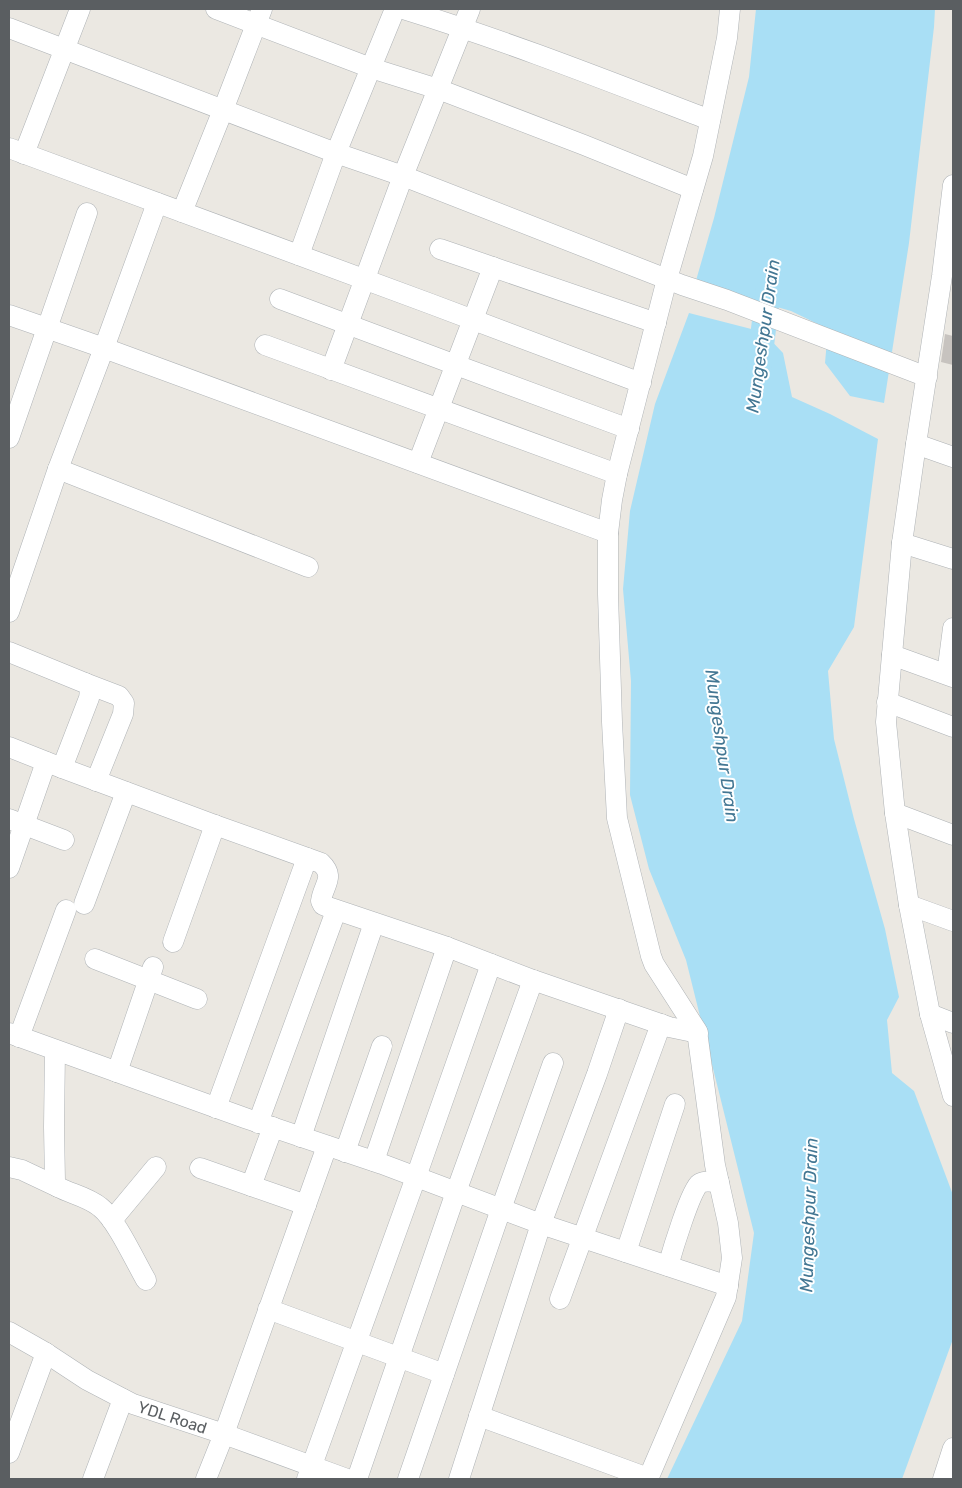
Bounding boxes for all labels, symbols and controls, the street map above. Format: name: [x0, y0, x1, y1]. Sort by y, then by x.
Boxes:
water label: Mungeshpur Drain: [741, 258, 785, 414]
water label: Mungeshpur Drain: [700, 668, 744, 824]
water label: Mungeshpur Drain: [795, 1137, 823, 1293]
street label: YDL Road: [135, 1397, 209, 1437]

